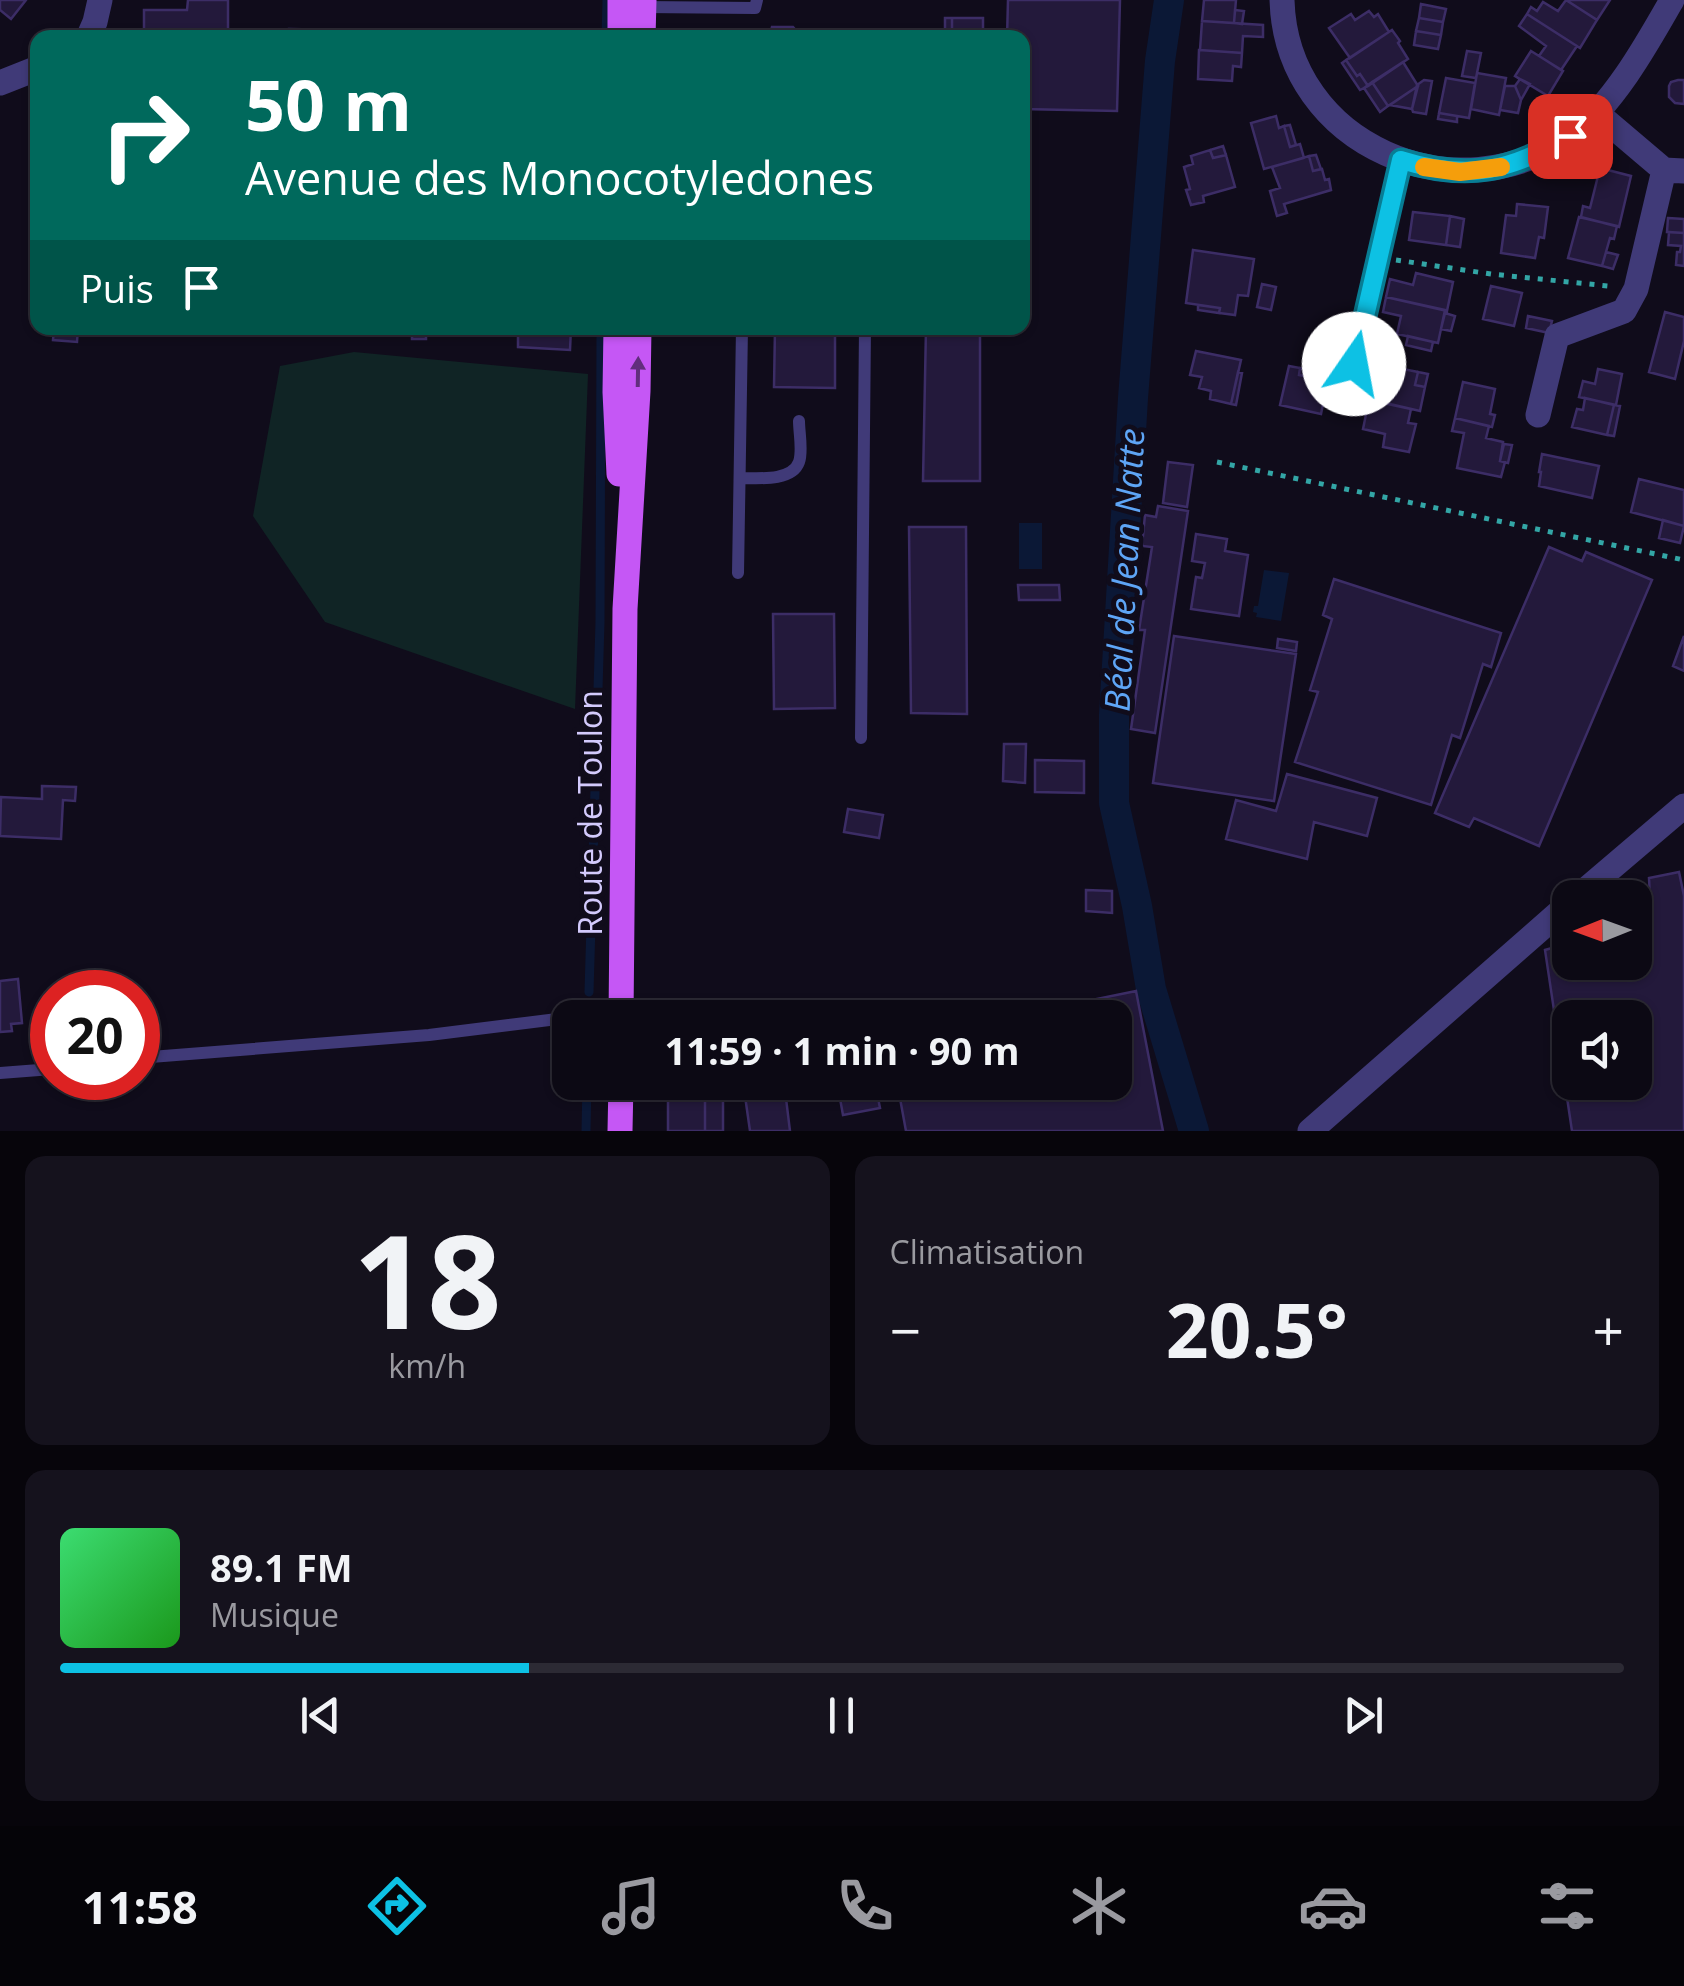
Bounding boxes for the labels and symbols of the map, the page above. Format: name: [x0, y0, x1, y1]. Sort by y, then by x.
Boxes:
pin: [1528, 94, 1613, 179]
position arrow: [1302, 312, 1406, 416]
one-way arrow: [631, 355, 647, 387]
water label: Béal de Jean Natte: [1093, 427, 1154, 713]
street label: Route de Toulon: [568, 690, 611, 936]
north arrow: [1552, 880, 1652, 980]
speed limit sign: 20: [30, 970, 160, 1100]

